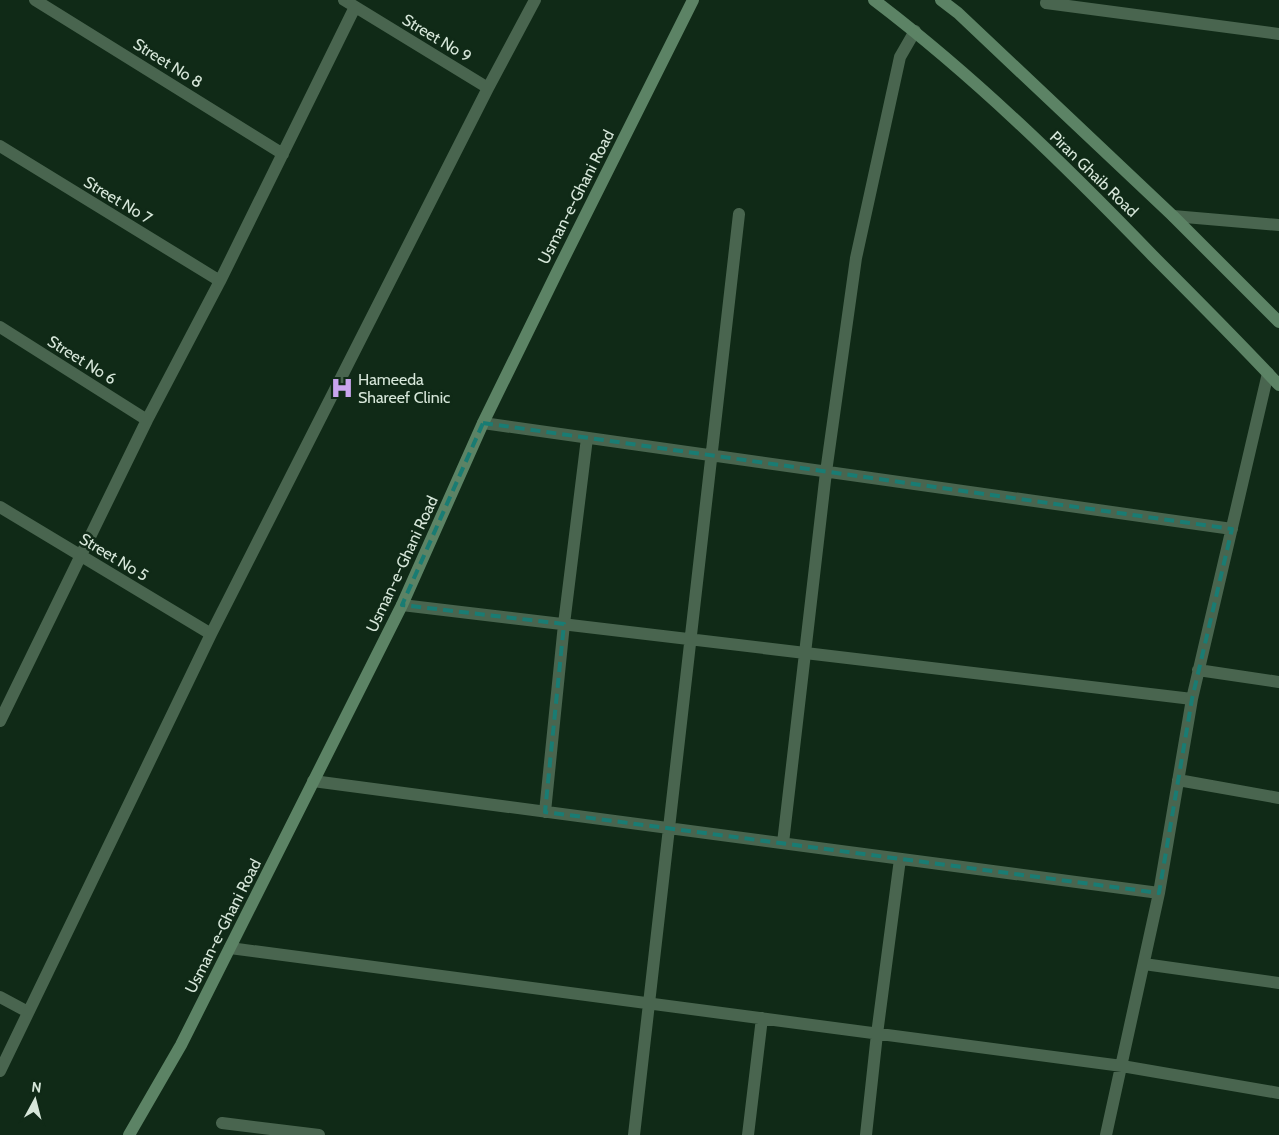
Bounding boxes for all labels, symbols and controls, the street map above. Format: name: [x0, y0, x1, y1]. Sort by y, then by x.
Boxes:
street label: Street No 9: [399, 10, 475, 66]
street label: Street No 8: [130, 34, 206, 92]
street label: Usman-e-Ghani Road: [534, 127, 618, 267]
street label: Piran Ghaib Road: [1046, 127, 1142, 221]
street label: Street No 7: [80, 172, 156, 228]
street label: Street No 6: [44, 331, 120, 389]
place label: Hameeda Shareef Clinic: [358, 370, 450, 407]
hospital icon: Hameeda Shareef Clinic: [329, 375, 355, 401]
street label: Usman-e-Ghani Road: [362, 493, 442, 635]
street label: Street No 5: [76, 529, 152, 585]
street label: Usman-e-Ghani Road: [181, 856, 265, 996]
north arrow: [10, 1075, 60, 1125]
text: N: [31, 1078, 43, 1097]

